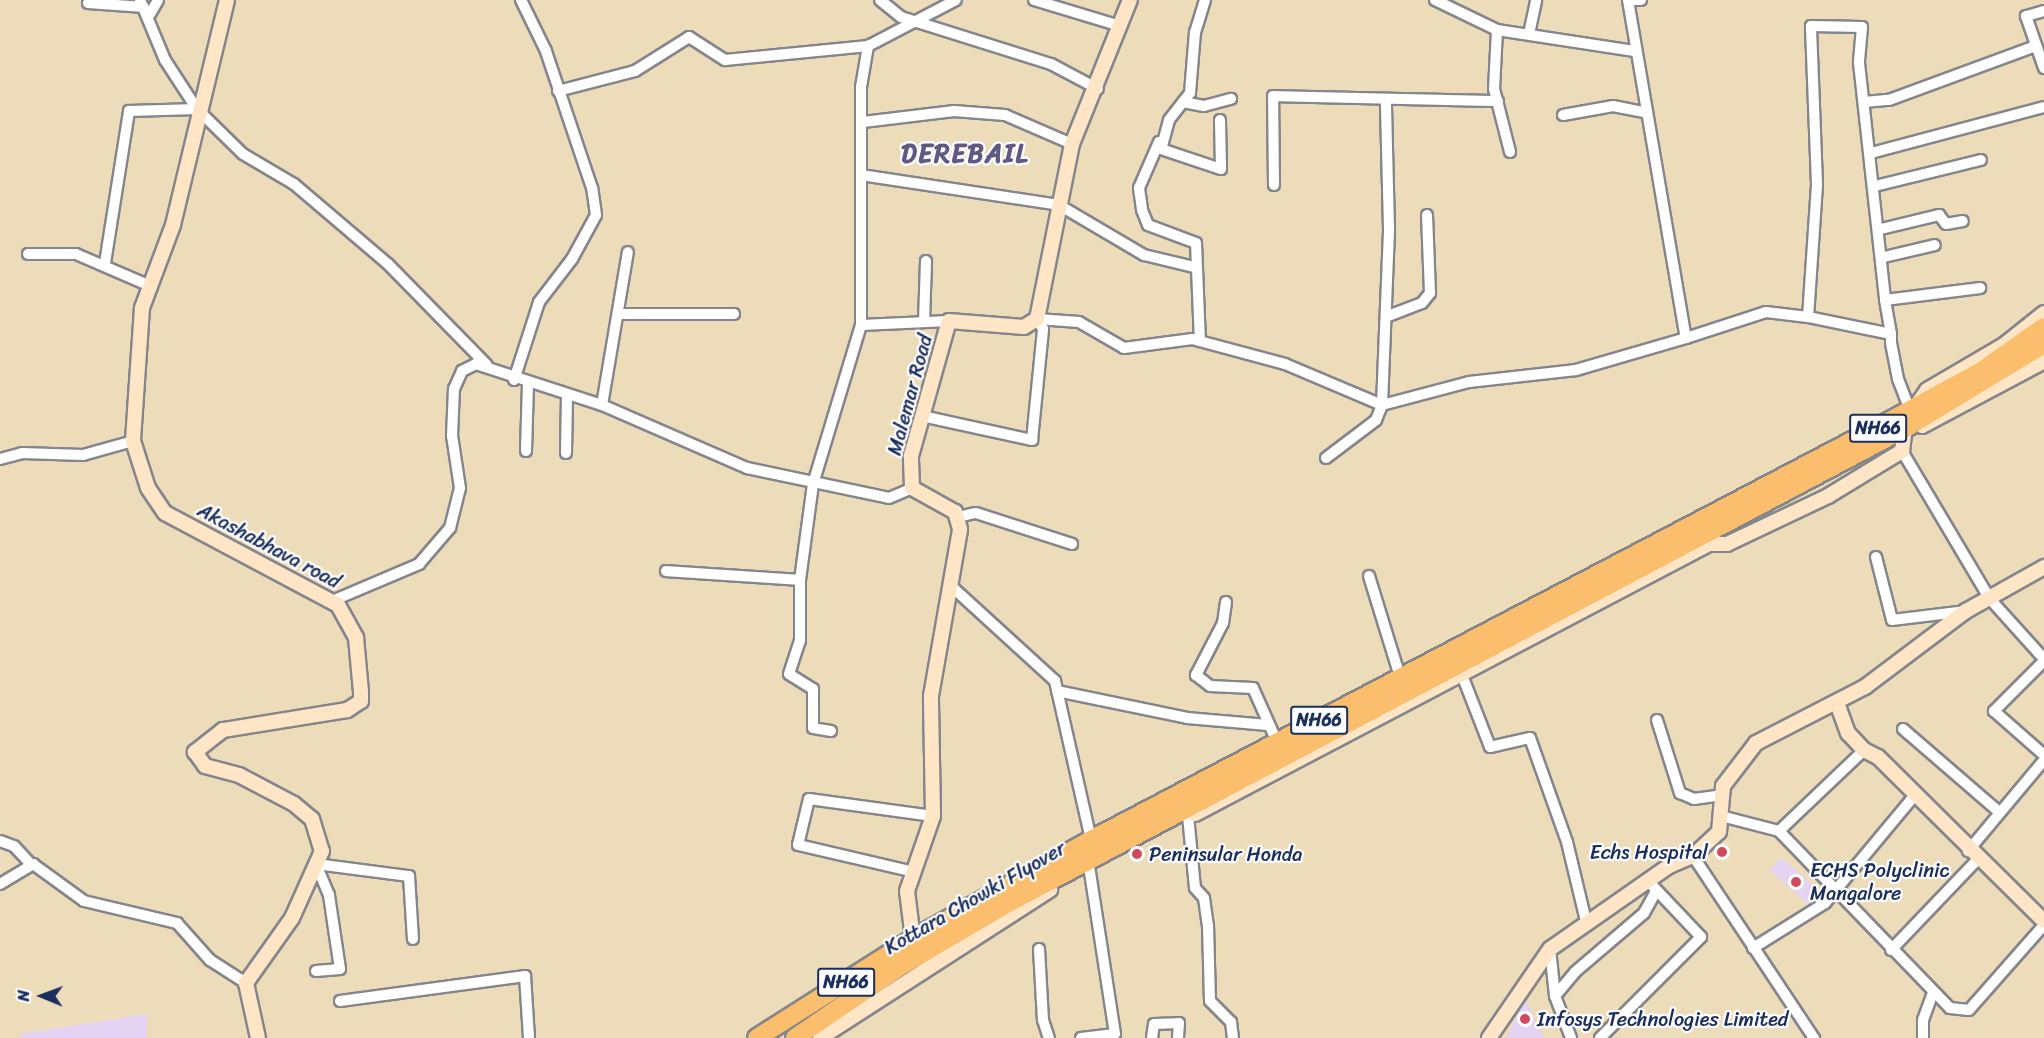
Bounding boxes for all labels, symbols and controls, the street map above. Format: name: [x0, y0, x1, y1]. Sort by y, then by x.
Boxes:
district label: DEREBAIL: [901, 138, 1029, 170]
street label: Malemar Road: [882, 332, 938, 458]
road number: NH66: [1848, 413, 1908, 443]
street label: Akashabhava road: [193, 498, 345, 594]
road number: NH66: [1289, 705, 1349, 735]
street label: Kottara Chowki Flyover: [880, 836, 1070, 960]
place label: Echs Hospital: [1590, 840, 1708, 864]
place label: Peninsular Honda: [1149, 842, 1302, 866]
marker: Echs Hospital: [1713, 843, 1731, 861]
marker: Peninsular Honda: [1130, 847, 1144, 861]
place label: ECHS Polyclinic Mangalore: [1810, 858, 1949, 905]
marker: ECHS Polyclinic Mangalore: [1787, 873, 1805, 891]
north arrow: [12, 966, 72, 1026]
road number: NH66: [816, 967, 876, 997]
text: N: [9, 990, 38, 1001]
place label: Infosys Technologies Limited: [1537, 1007, 1788, 1031]
marker: Infosys Technologies Limited: [1518, 1012, 1532, 1026]

